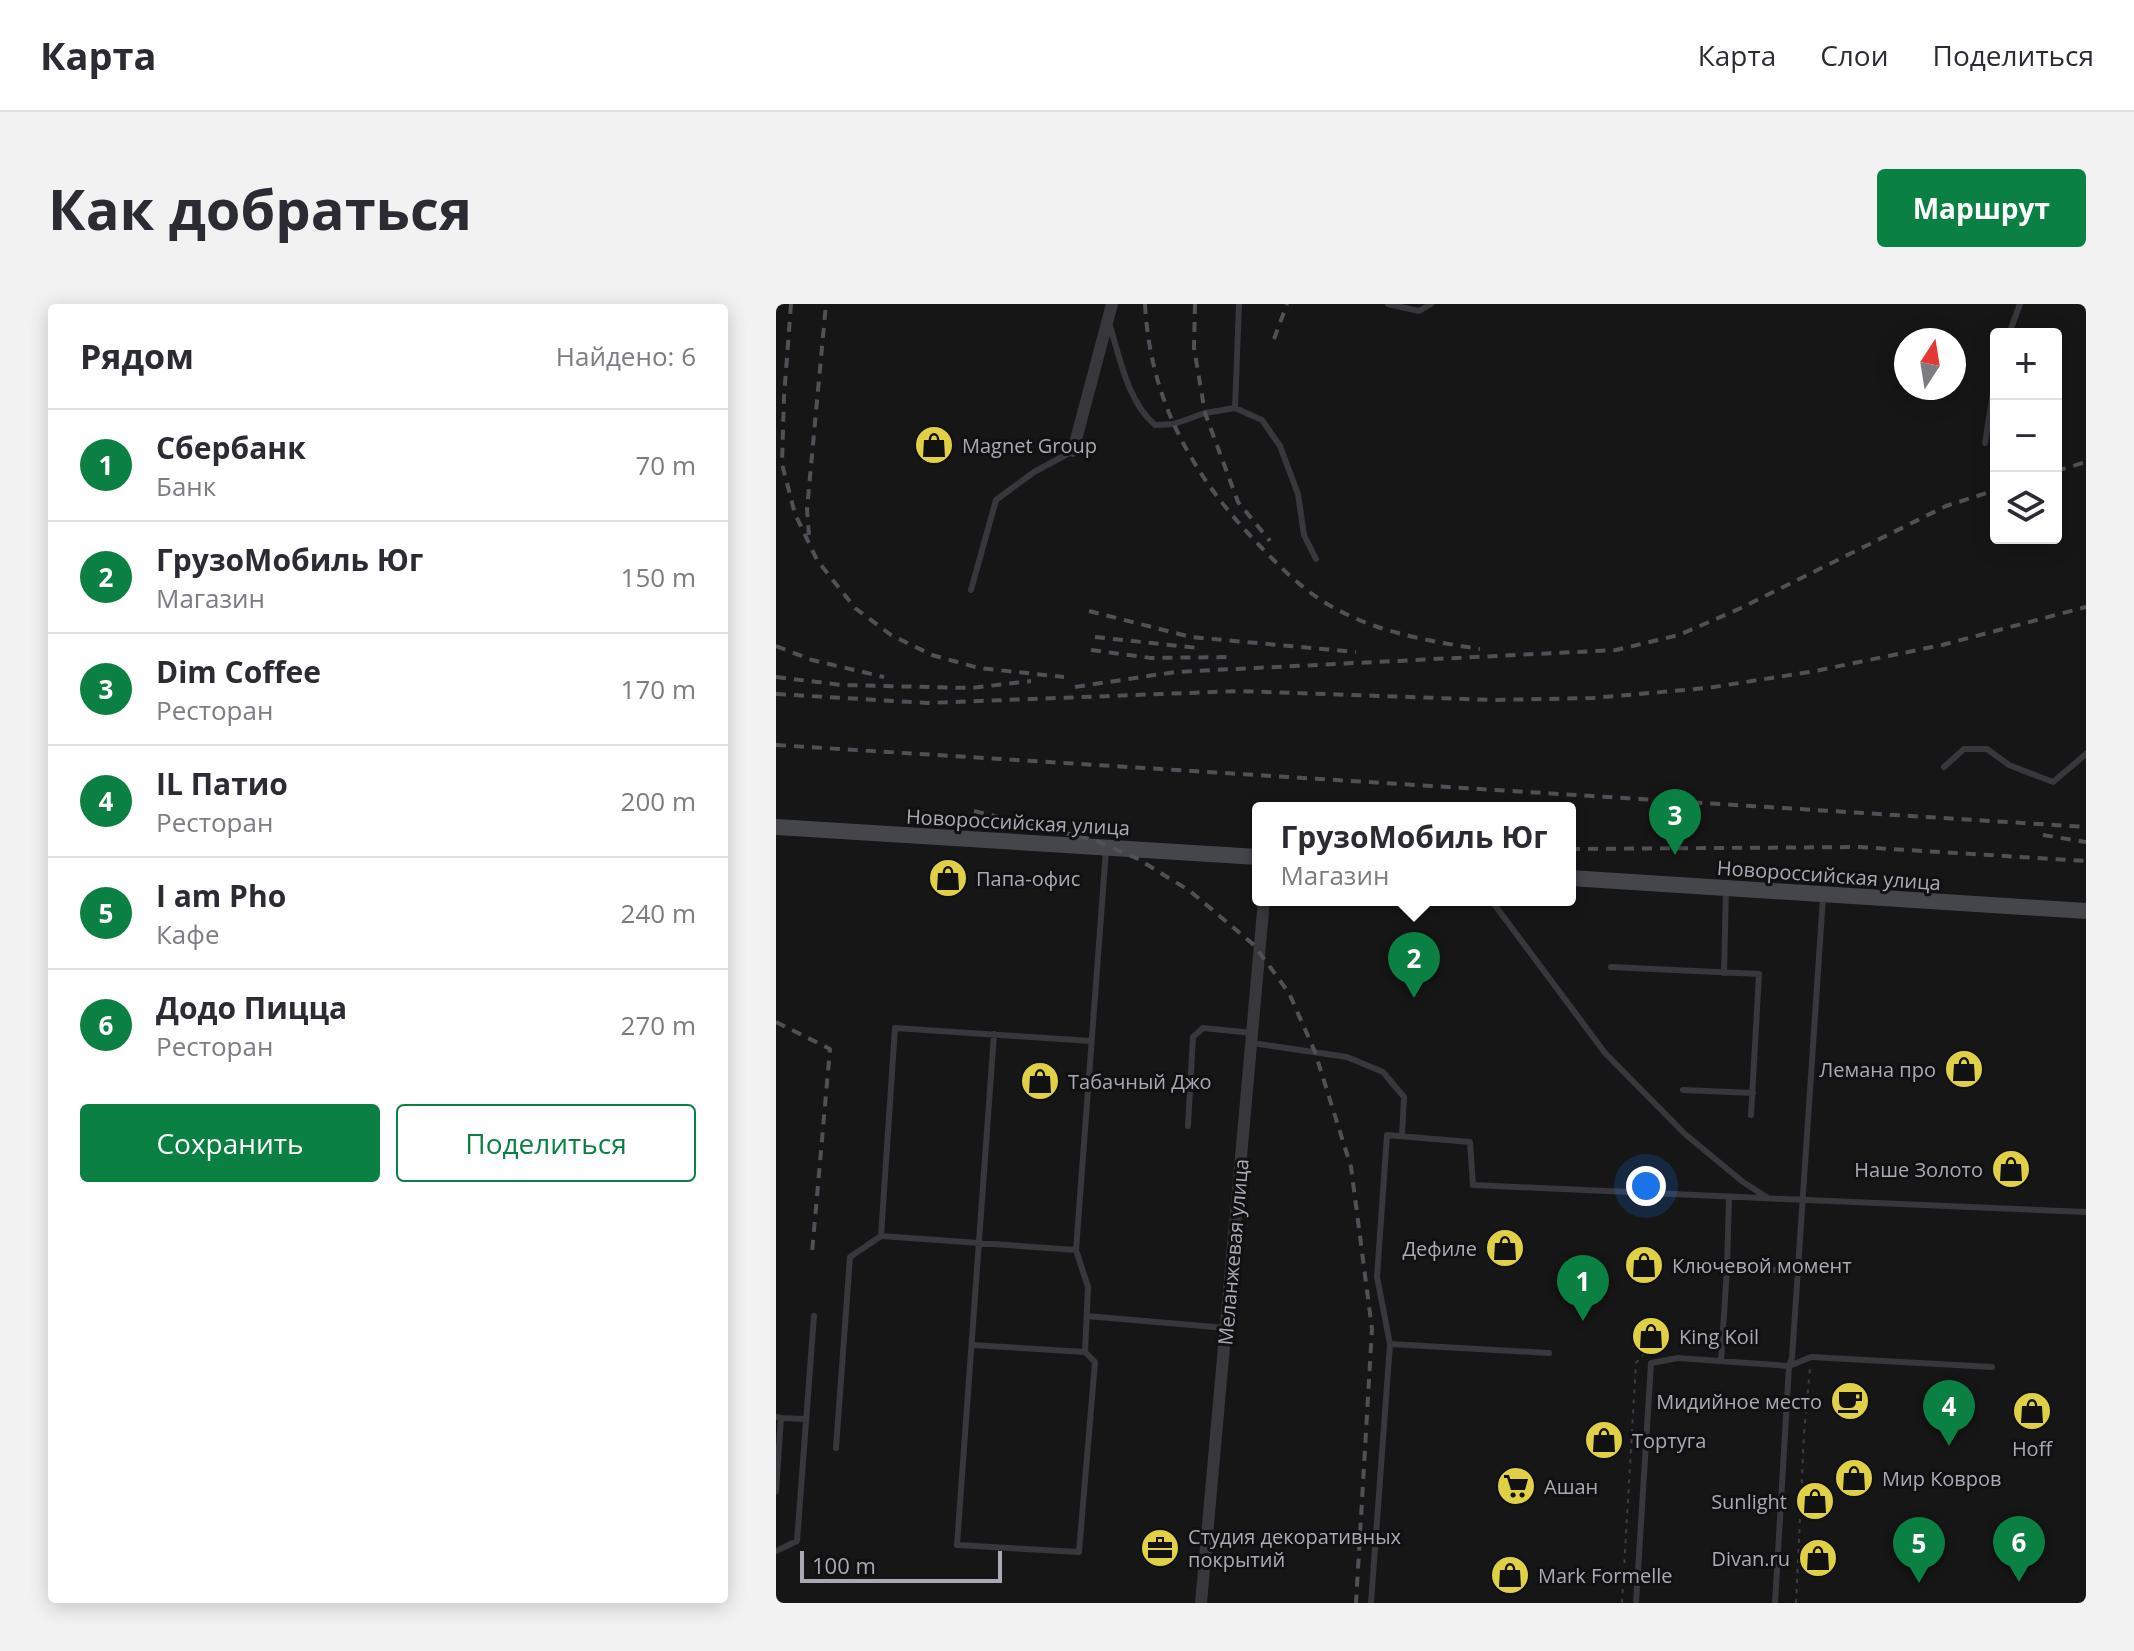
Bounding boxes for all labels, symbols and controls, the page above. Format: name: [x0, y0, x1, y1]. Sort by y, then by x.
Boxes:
text: Карта: [40, 29, 157, 81]
text: Карта: [1698, 36, 1776, 74]
text: Слои: [1820, 36, 1889, 74]
text: Поделиться: [1933, 36, 2094, 74]
button: Маршрут: [1877, 169, 2086, 247]
text: Как добраться: [48, 170, 472, 246]
north arrow: [1894, 328, 1966, 400]
map controls: [1990, 328, 2062, 544]
button: +: [1990, 328, 2062, 400]
text: Рядом: [80, 333, 194, 379]
text: Найдено: 6: [556, 338, 696, 374]
button: −: [1990, 400, 2062, 472]
shop icon: Magnet Group: [913, 424, 955, 466]
text: Сбербанк: [156, 427, 306, 468]
place label: Magnet Group: [962, 432, 1097, 459]
text: 1: [99, 447, 113, 483]
text: 70 m: [635, 447, 696, 483]
text: Банк: [156, 468, 216, 504]
button: layers: [1990, 472, 2062, 544]
text: ГрузоМобиль Юг: [156, 539, 423, 580]
text: 2: [99, 559, 113, 595]
text: 150 m: [621, 559, 696, 595]
text: Магазин: [156, 580, 265, 616]
text: Dim Coffee: [156, 651, 321, 692]
text: 3: [99, 671, 113, 707]
text: 170 m: [621, 671, 696, 707]
text: Ресторан: [156, 692, 273, 728]
text: IL Патио: [156, 763, 288, 804]
text: 4: [99, 783, 113, 819]
text: 200 m: [621, 783, 696, 819]
pin: 3: [1649, 789, 1701, 855]
popup: [1252, 802, 1576, 906]
street label: Новороссийская улица: [905, 803, 1131, 841]
text: Ресторан: [156, 804, 273, 840]
text: ГрузоМобиль Юг: [1280, 816, 1548, 857]
street label: Новороссийская улица: [1716, 854, 1942, 896]
shop icon: Папа-офис: [927, 857, 969, 899]
text: Магазин: [1280, 857, 1389, 893]
place label: Папа-офис: [976, 865, 1080, 892]
text: I am Pho: [156, 875, 286, 916]
text: 5: [99, 895, 113, 931]
text: 240 m: [621, 895, 696, 931]
text: Кафе: [156, 916, 220, 952]
pin: 2: [1388, 932, 1440, 998]
text: Додо Пицца: [156, 987, 347, 1028]
text: 6: [99, 1007, 113, 1043]
text: 270 m: [621, 1007, 696, 1043]
text: Ресторан: [156, 1028, 273, 1064]
shop icon: Лемана про: [1943, 1048, 1985, 1090]
place label: Лемана про: [1819, 1056, 1936, 1083]
shop icon: Табачный Джо: [1019, 1060, 1061, 1102]
place label: Табачный Джо: [1068, 1068, 1212, 1095]
button: Сохранить: [80, 1104, 380, 1182]
button: Поделиться: [396, 1104, 696, 1182]
shop icon: Наше Золото: [1990, 1148, 2032, 1190]
place label: Наше Золото: [1854, 1156, 1983, 1183]
street label: Меланжевая улица: [1211, 1158, 1255, 1346]
your location: [1626, 1166, 1666, 1206]
shop icon: Дефиле: [1484, 1227, 1526, 1269]
place label: Дефиле: [1402, 1235, 1477, 1262]
shop icon: Ключевой момент: [1623, 1244, 1665, 1286]
place label: Ключевой момент: [1672, 1252, 1852, 1279]
pin: 1: [1557, 1255, 1609, 1321]
shop icon: King Koil: [1630, 1315, 1672, 1357]
place label: King Koil: [1679, 1323, 1759, 1350]
cafe icon: Мидийное место: [1829, 1380, 1871, 1422]
pin: 4: [1923, 1380, 1975, 1446]
place label: Мидийное место: [1656, 1388, 1822, 1415]
shop icon: Hoff: [2011, 1390, 2053, 1432]
shop icon: Тортуга: [1583, 1419, 1625, 1461]
place label: Тортуга: [1632, 1427, 1706, 1454]
place label: Hoff: [2012, 1435, 2054, 1462]
shop icon: Мир Ковров: [1833, 1457, 1875, 1499]
supermarket icon: Ашан: [1495, 1465, 1537, 1507]
place label: Мир Ковров: [1882, 1465, 2002, 1492]
place label: Ашан: [1544, 1473, 1598, 1500]
shop icon: Sunlight: [1794, 1480, 1836, 1522]
place label: Sunlight: [1711, 1488, 1787, 1515]
pin: 6: [1993, 1516, 2045, 1582]
pin: 5: [1893, 1517, 1945, 1583]
place label: Студия декоративных покрытий: [1188, 1523, 1402, 1573]
office icon: Студия декоративных покрытий: [1139, 1527, 1181, 1569]
shop icon: Divan.ru: [1797, 1537, 1839, 1579]
place label: Divan.ru: [1711, 1545, 1790, 1572]
scale bar: [800, 1547, 1002, 1583]
text: 100 m: [812, 1550, 876, 1580]
shop icon: Mark Formelle: [1489, 1554, 1531, 1596]
place label: Mark Formelle: [1538, 1562, 1673, 1589]

